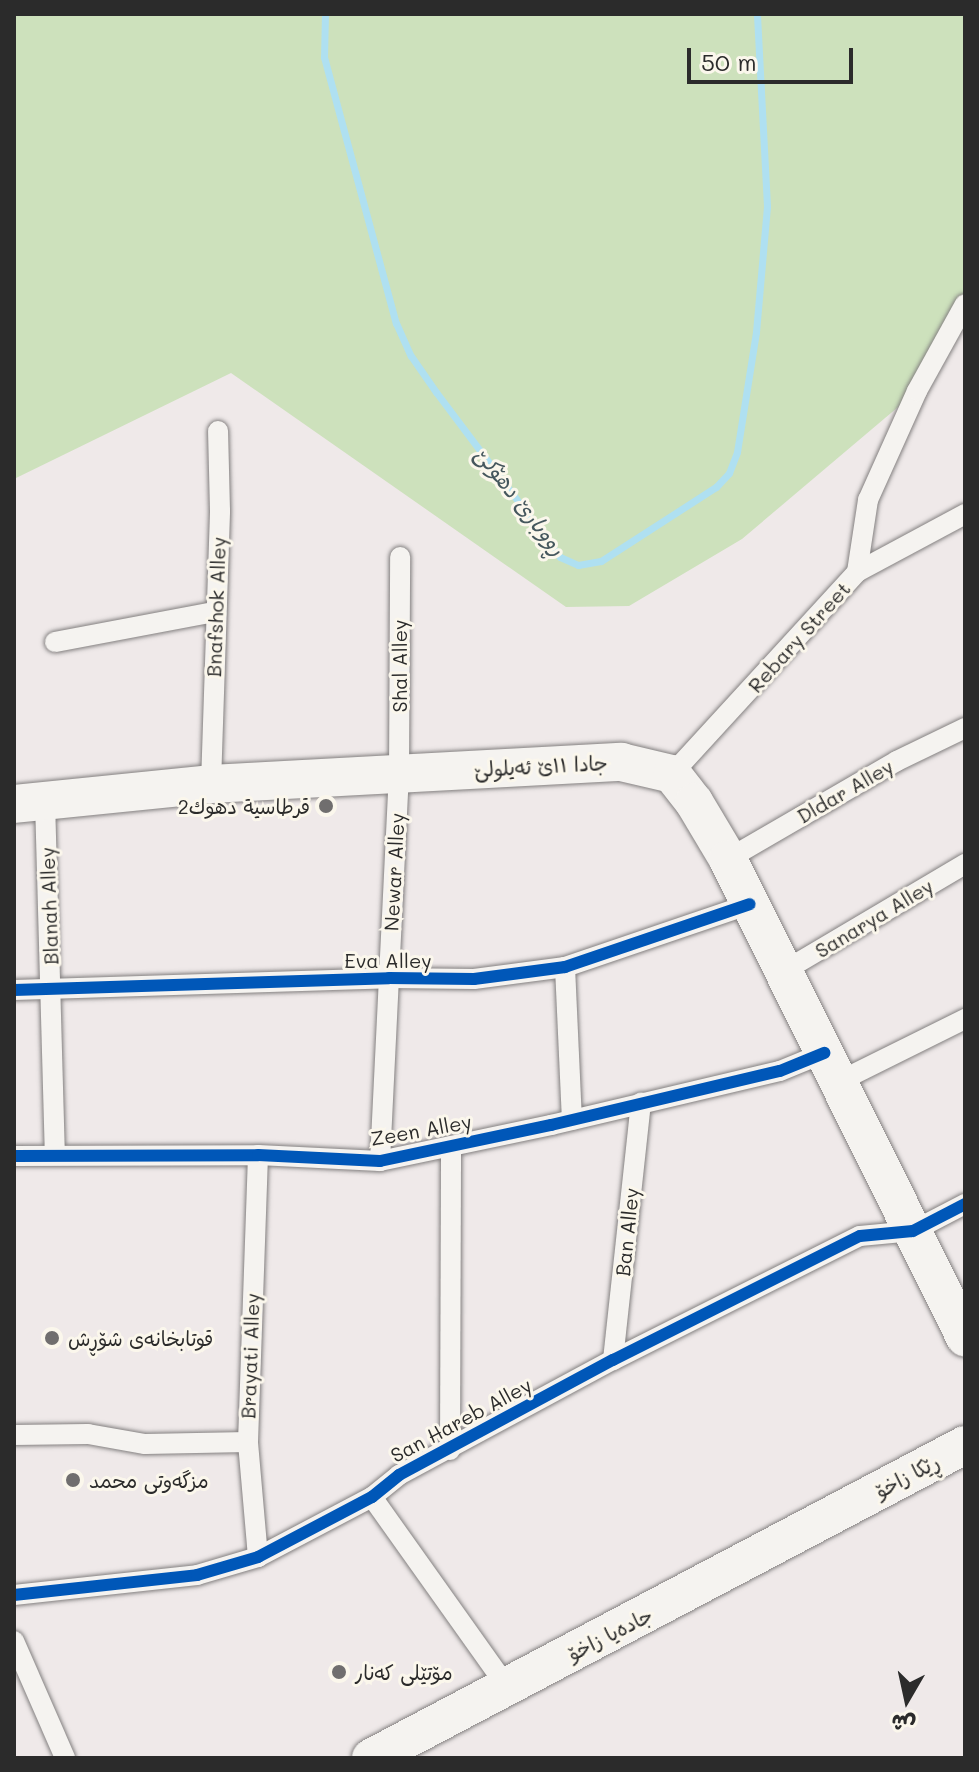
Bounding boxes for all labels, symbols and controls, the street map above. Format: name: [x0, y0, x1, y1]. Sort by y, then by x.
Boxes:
scale bar: [691, 32, 857, 82]
text: 50 m: [701, 46, 757, 77]
water label: ڕووبارێ دهۆكێ: [471, 442, 571, 560]
street label: Bnafshok Alley: [202, 536, 230, 678]
street label: Rebary Street: [743, 577, 855, 697]
street label: Shal Alley: [387, 619, 411, 713]
street label: جادا ١١ێ ئه‌یلولێ: [474, 751, 608, 781]
street label: Dldar Alley: [793, 754, 897, 828]
place label: قرطاسية دهوك2: [178, 794, 310, 818]
marker: قرطاسية دهوك2: [317, 797, 335, 815]
street label: Newar Alley: [379, 812, 409, 932]
street label: Blanah Alley: [35, 847, 63, 965]
street label: Sanarya Alley: [811, 873, 937, 963]
street label: Eva Alley: [344, 948, 432, 972]
street label: Zeen Alley: [368, 1109, 474, 1151]
street label: Ban Alley: [610, 1186, 644, 1278]
street label: Brayati Alley: [236, 1293, 264, 1419]
place label: قوتابخانەی شۆڕش: [68, 1326, 213, 1350]
marker: قوتابخانەی شۆڕش: [43, 1329, 61, 1347]
street label: San Hareb Alley: [386, 1373, 536, 1467]
street label: ڕێکا زاخۆ: [871, 1449, 943, 1503]
place label: مزگەوتی محمد: [89, 1468, 209, 1492]
marker: مزگەوتی محمد: [64, 1471, 82, 1489]
street label: جادەیا زاخۆ: [564, 1602, 656, 1666]
place label: مۆتێلی کەنار: [355, 1660, 453, 1684]
north arrow: [867, 1660, 947, 1740]
marker: مۆتێلی کەنار: [330, 1663, 348, 1681]
text: ش: [889, 1708, 917, 1740]

